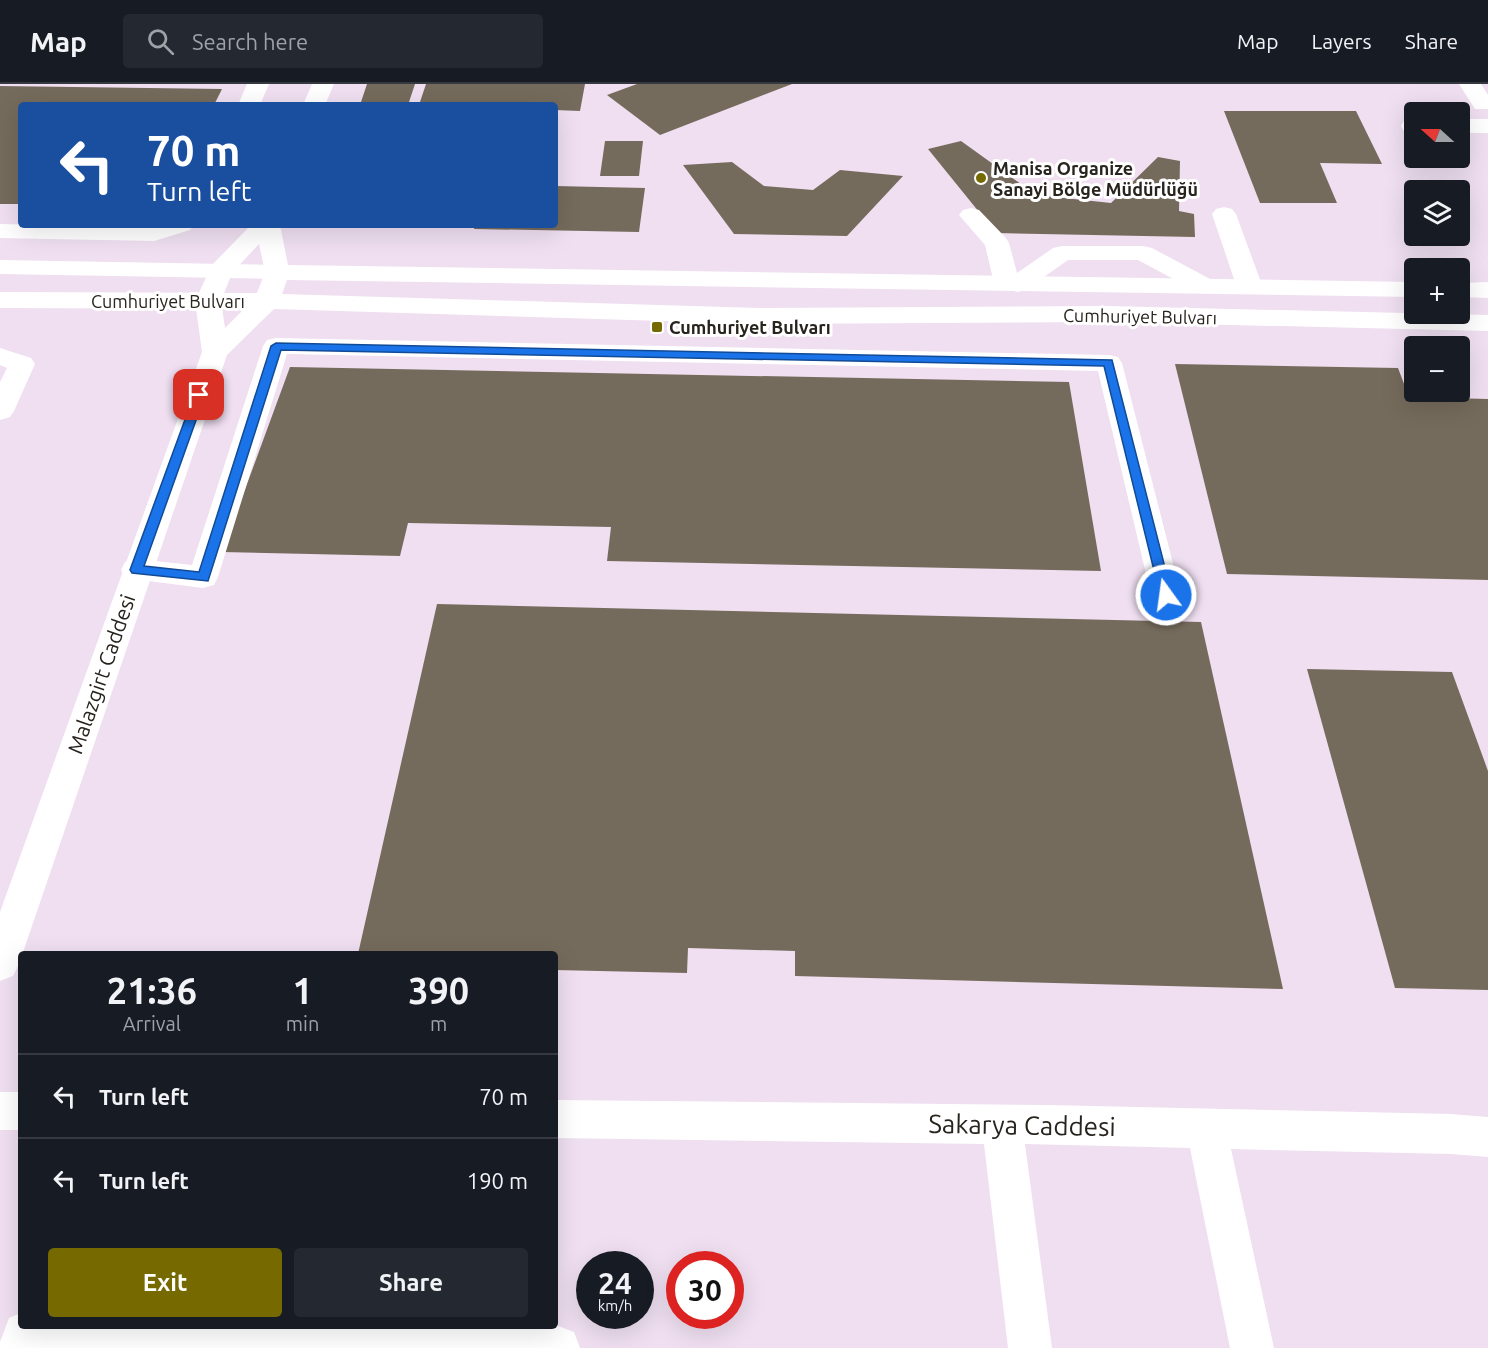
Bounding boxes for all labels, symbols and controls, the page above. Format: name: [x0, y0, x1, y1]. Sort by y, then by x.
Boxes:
search box: [123, 14, 543, 68]
icon: search: [144, 25, 177, 58]
text: Map: [30, 26, 87, 57]
text: Search here: [192, 29, 308, 54]
text: Map: [1237, 29, 1278, 53]
text: Layers: [1311, 29, 1372, 53]
text: Share: [1405, 29, 1458, 53]
north arrow: [1404, 102, 1470, 168]
map controls: [1404, 102, 1470, 402]
icon: left: [48, 126, 126, 204]
text: 70 m: [147, 127, 241, 174]
place label: Manisa Organize Sanayi Bölge Müdürlüğü: [993, 158, 1198, 199]
marker: Manisa Organize Sanayi Bölge Müdürlüğü: [974, 171, 988, 185]
text: Turn left: [147, 176, 251, 206]
button: layers: [1404, 180, 1470, 246]
button: +: [1404, 258, 1470, 324]
street label: Cumhuriyet Bulvarı: [91, 291, 245, 311]
street label: Cumhuriyet Bulvarı: [1063, 305, 1217, 327]
place label: Cumhuriyet Bulvarı: [669, 317, 831, 337]
marker: Cumhuriyet Bulvarı: [650, 320, 664, 334]
button: −: [1404, 336, 1470, 402]
pin: [173, 369, 224, 420]
icon: arrive: [182, 378, 215, 411]
position arrow: [1134, 563, 1198, 627]
street label: Malazgirt Caddesi: [62, 591, 140, 757]
text: 21:36: [107, 970, 197, 1011]
text: 1: [292, 970, 313, 1011]
text: 390: [408, 970, 469, 1011]
text: Arrival: [123, 1012, 181, 1035]
text: min: [286, 1012, 319, 1035]
text: m: [430, 1012, 447, 1035]
icon: left: [48, 1080, 81, 1113]
text: Turn left: [99, 1084, 189, 1109]
text: 70 m: [479, 1084, 528, 1109]
street label: Sakarya Caddesi: [928, 1109, 1116, 1141]
icon: left: [48, 1164, 81, 1197]
text: Turn left: [99, 1168, 189, 1193]
text: 190 m: [467, 1168, 528, 1193]
button: Exit: [48, 1248, 282, 1317]
button: Share: [294, 1248, 528, 1317]
speed limit sign: 30: [666, 1251, 744, 1329]
text: 24: [598, 1266, 632, 1300]
text: km/h: [598, 1297, 632, 1314]

